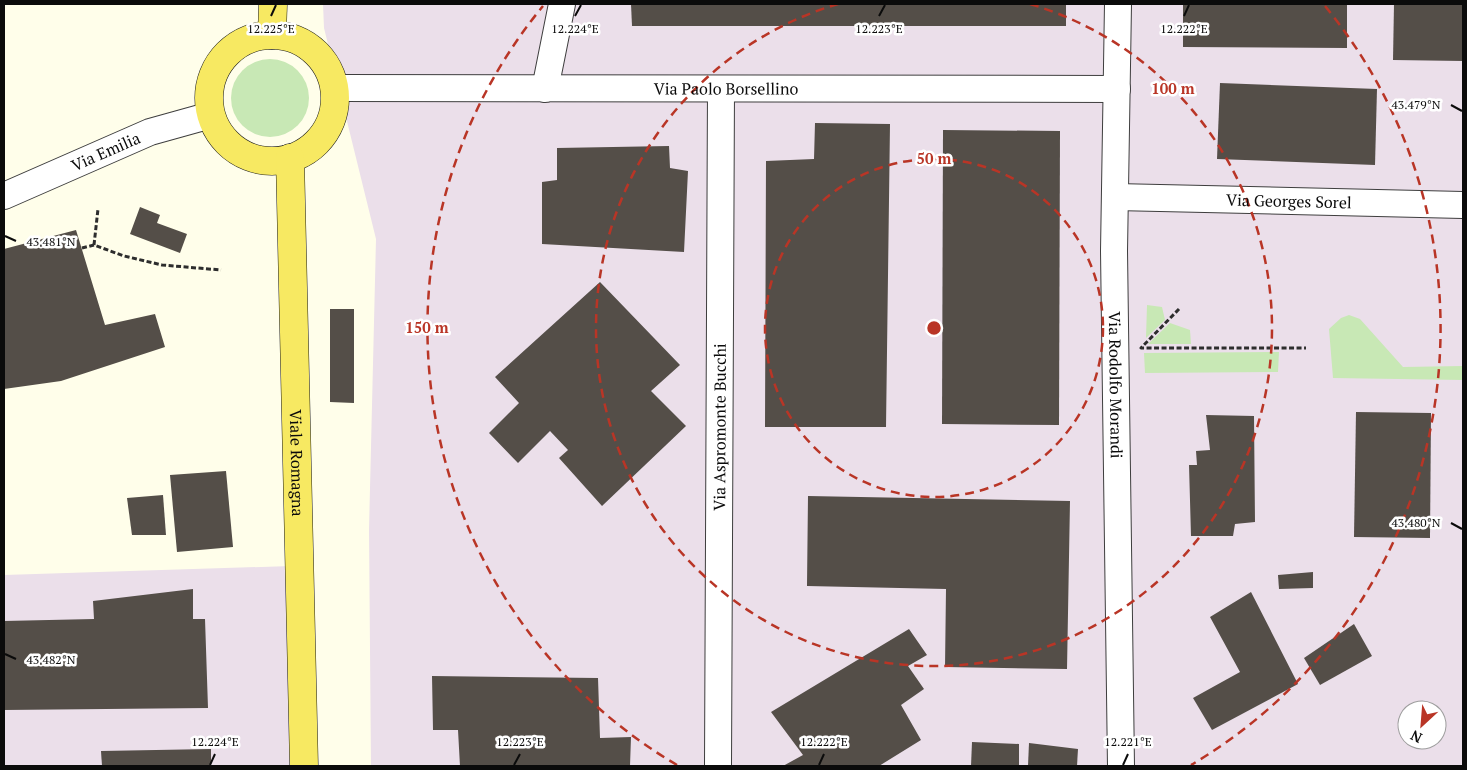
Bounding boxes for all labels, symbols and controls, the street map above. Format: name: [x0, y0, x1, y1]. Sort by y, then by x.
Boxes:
text: 12.225°E: [247, 21, 295, 36]
text: 12.224°E: [551, 21, 599, 36]
text: 12.223°E: [855, 21, 903, 36]
text: 12.222°E: [1160, 21, 1208, 36]
street label: Via Paolo Borsellino: [654, 77, 798, 100]
text: 100 m: [1151, 78, 1195, 98]
text: 43.479°N: [1391, 97, 1441, 112]
street label: Via Emilia: [68, 127, 144, 176]
text: 50 m: [917, 148, 952, 168]
street label: Via Georges Sorel: [1226, 189, 1352, 213]
text: 43.481°N: [26, 234, 76, 249]
street label: Via Rodolfo Morandi: [1104, 311, 1128, 459]
text: 150 m: [405, 317, 449, 337]
centre of rings: [925, 319, 943, 337]
street label: Via Aspromonte Bucchi: [708, 343, 731, 511]
street label: Viale Romagna: [285, 409, 309, 517]
text: 43.480°N: [1391, 515, 1441, 530]
text: 43.482°N: [26, 652, 76, 667]
north arrow: [1397, 700, 1447, 750]
text: N: [1407, 726, 1425, 748]
text: 12.224°E: [191, 734, 239, 749]
text: 12.223°E: [496, 734, 544, 749]
text: 12.222°E: [800, 734, 848, 749]
text: 12.221°E: [1104, 734, 1152, 749]

